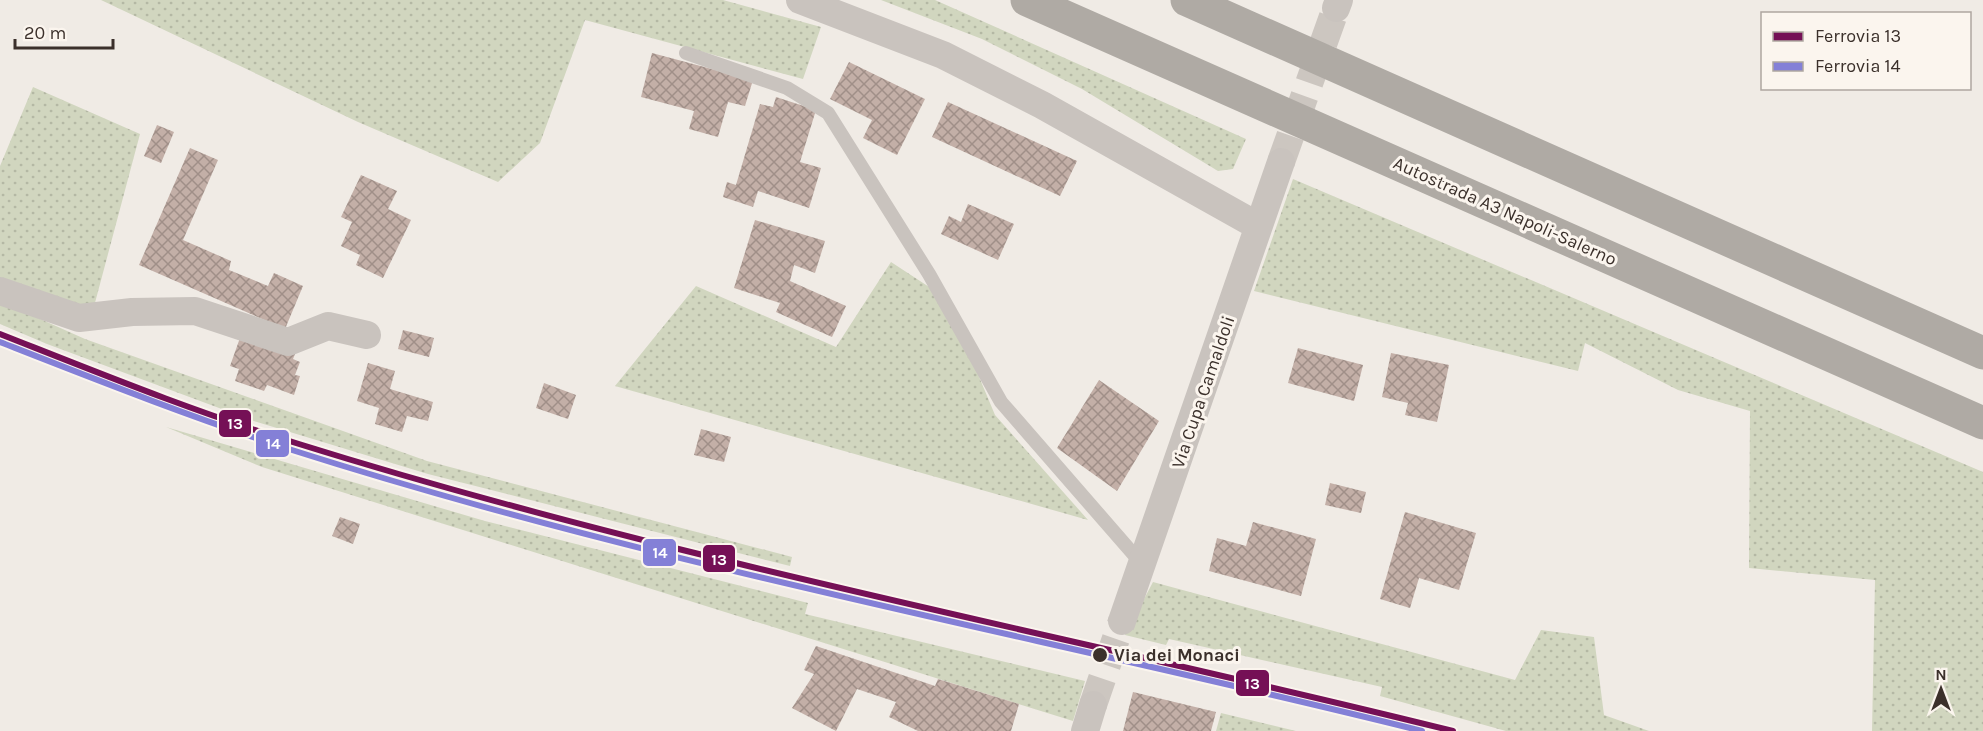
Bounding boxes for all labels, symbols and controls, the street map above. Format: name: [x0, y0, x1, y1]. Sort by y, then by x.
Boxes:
scale bar: [15, 12, 112, 50]
legend: [1761, 12, 1971, 90]
text: 20 m: [24, 22, 66, 44]
text: Ferrovia 13: [1815, 25, 1901, 47]
text: Ferrovia 14: [1815, 55, 1901, 77]
street label: Autostrada A3 Napoli-Salerno: [1390, 152, 1620, 270]
street label: Via Cupa Camaldoli: [1167, 313, 1239, 471]
line badge: 13: [218, 409, 252, 438]
text: 13: [227, 414, 243, 433]
line badge: 14: [255, 429, 290, 458]
text: 14: [265, 434, 281, 453]
line badge: 14: [642, 538, 677, 567]
text: 14: [652, 543, 668, 562]
line badge: 13: [702, 544, 736, 573]
text: 13: [711, 550, 727, 569]
place label: Via dei Monaci: [1114, 644, 1240, 666]
marker: Via dei Monaci: [1091, 646, 1109, 664]
north arrow: [1911, 659, 1971, 719]
text: N: [1935, 665, 1947, 684]
line badge: 13: [1235, 669, 1270, 697]
text: 13: [1244, 674, 1260, 693]

